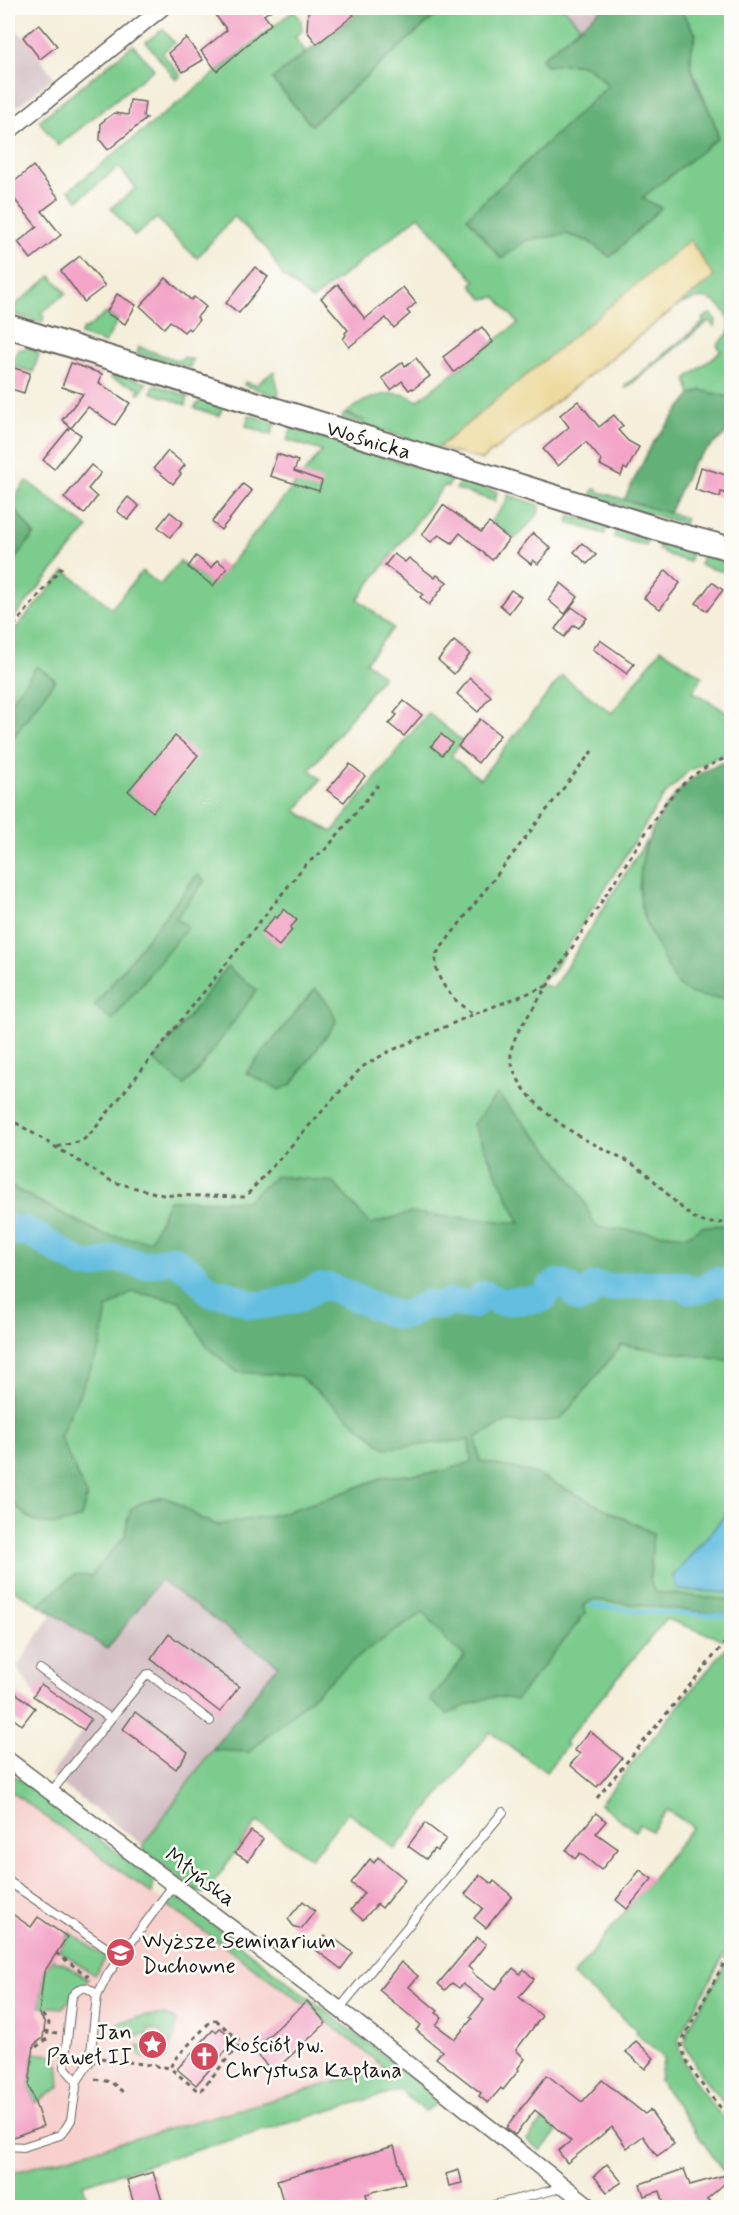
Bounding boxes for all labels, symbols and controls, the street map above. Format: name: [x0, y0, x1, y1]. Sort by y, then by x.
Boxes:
street label: Wośnicka: [323, 415, 414, 467]
street label: Młyńska: [159, 1842, 241, 1913]
place label: Wyższe Seminarium Duchowne: [142, 1928, 336, 1981]
school or university icon: Wyższe Seminarium Duchowne: [105, 1937, 137, 1969]
place label: Jan Paweł II: [46, 2019, 132, 2072]
place icon: Jan Paweł II: [137, 2028, 169, 2060]
place label: Kościół pw. Chrystusa Kapłana: [225, 2032, 402, 2085]
church icon: Kościół pw. Chrystusa Kapłana: [188, 2041, 220, 2073]

